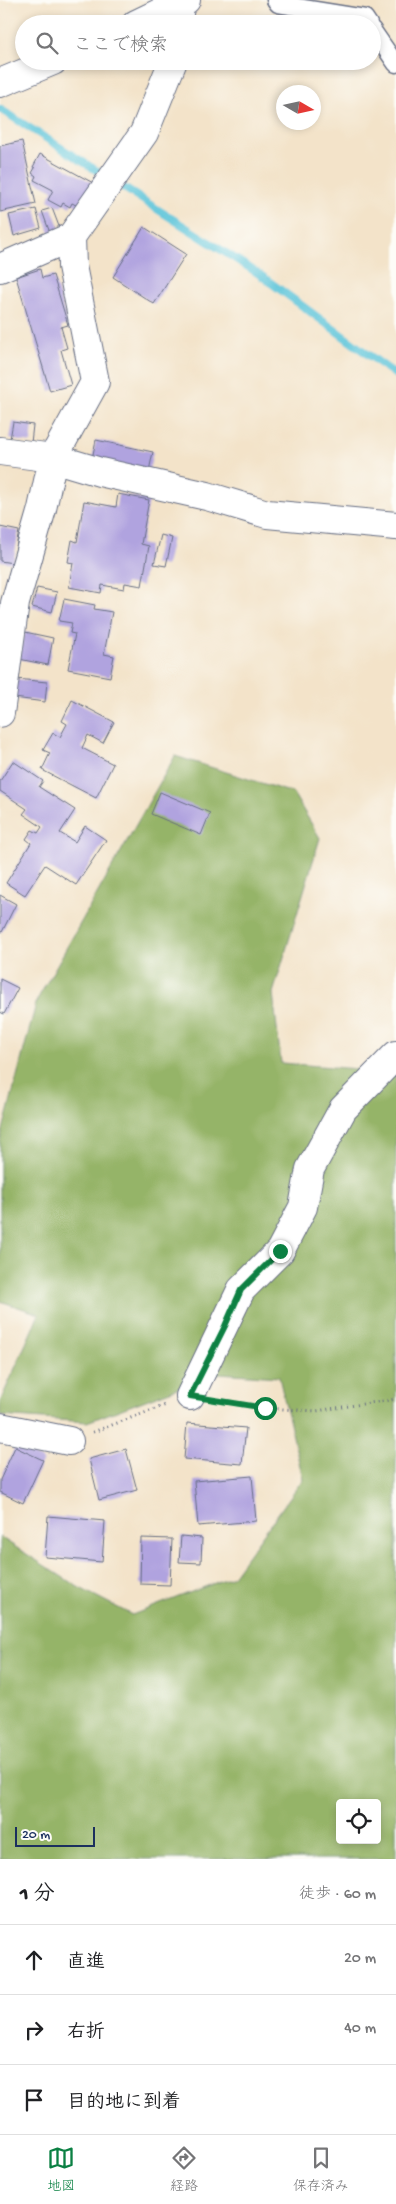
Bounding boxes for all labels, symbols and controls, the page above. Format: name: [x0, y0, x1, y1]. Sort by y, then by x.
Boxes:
search box: [15, 15, 381, 70]
icon: search: [33, 29, 61, 57]
text: ここで検索: [73, 35, 168, 58]
north arrow: [276, 85, 321, 130]
route end: [269, 1240, 292, 1263]
route start: [254, 1397, 277, 1420]
map controls: [336, 1799, 381, 1844]
button: locate: [336, 1799, 381, 1844]
scale bar: [15, 1824, 95, 1847]
text: 20 m: [22, 1827, 50, 1844]
text: 1 分: [20, 1883, 54, 1908]
text: 徒歩 · 60 m: [299, 1886, 376, 1905]
icon: ahead: [20, 1946, 48, 1974]
text: 20 m: [344, 1950, 376, 1969]
text: 直進: [67, 1952, 105, 1975]
icon: right: [20, 2016, 48, 2044]
text: 40 m: [344, 2020, 376, 2039]
text: 右折: [67, 2022, 105, 2045]
icon: arrive: [20, 2086, 48, 2114]
text: 目的地に到着: [67, 2092, 181, 2115]
tab: 地図: [47, 2144, 75, 2196]
tab: 経路: [170, 2144, 198, 2196]
tab: 保存済み: [293, 2144, 349, 2196]

